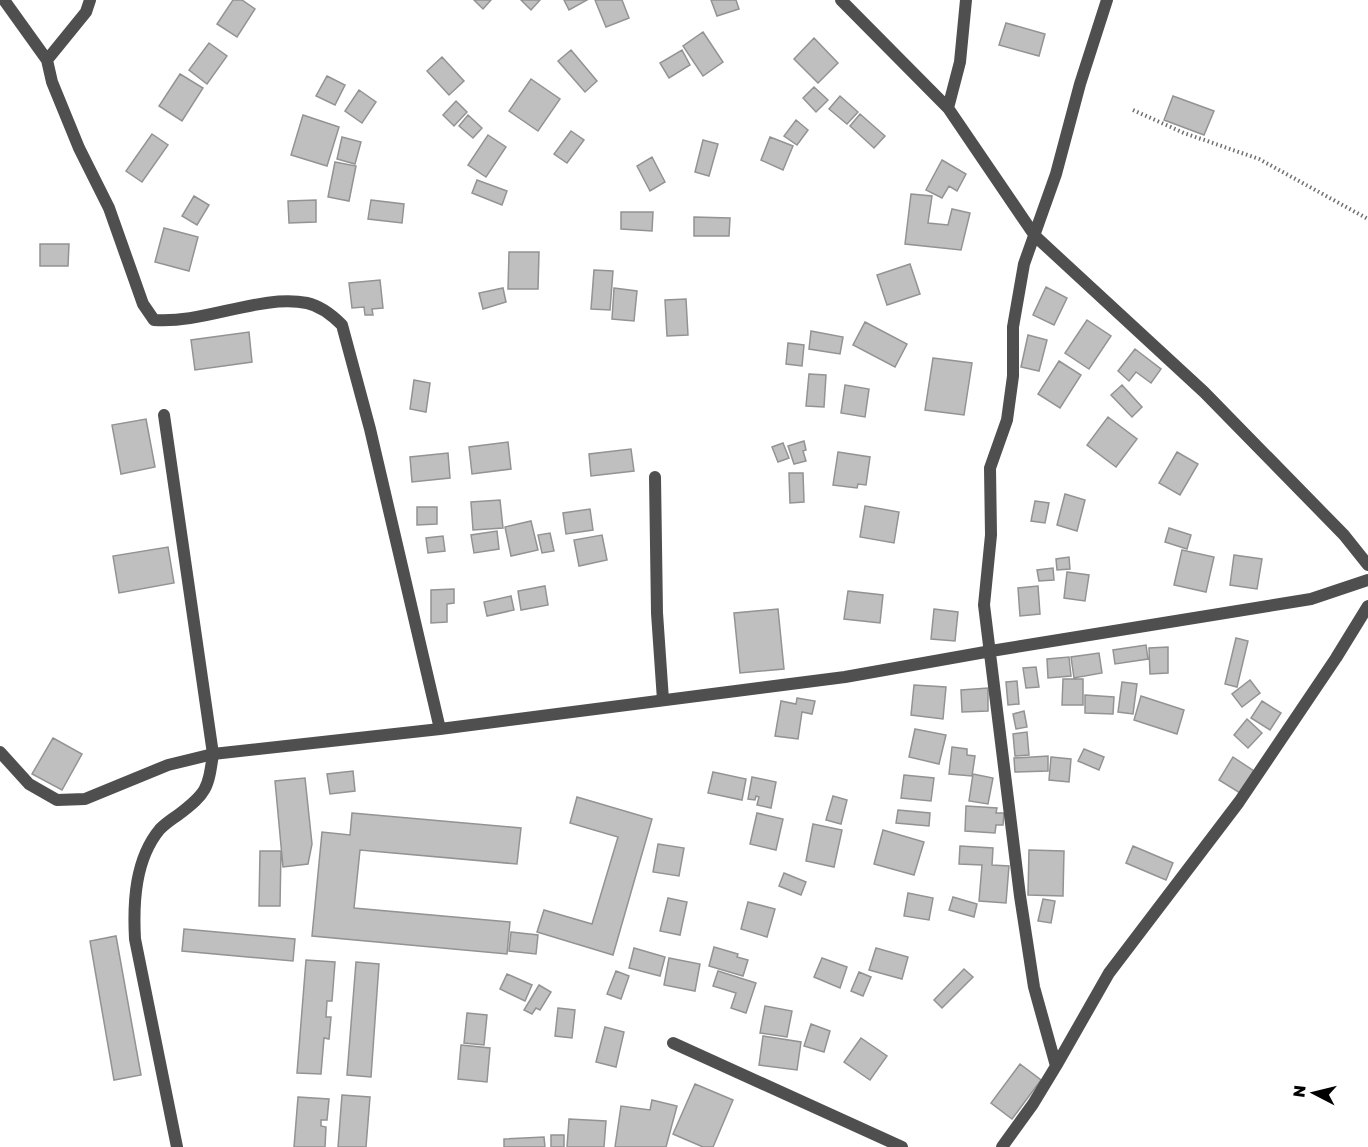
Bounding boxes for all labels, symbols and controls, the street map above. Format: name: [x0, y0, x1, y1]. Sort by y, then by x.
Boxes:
north arrow: [1284, 1063, 1344, 1123]
text: N: [1288, 1084, 1310, 1098]

